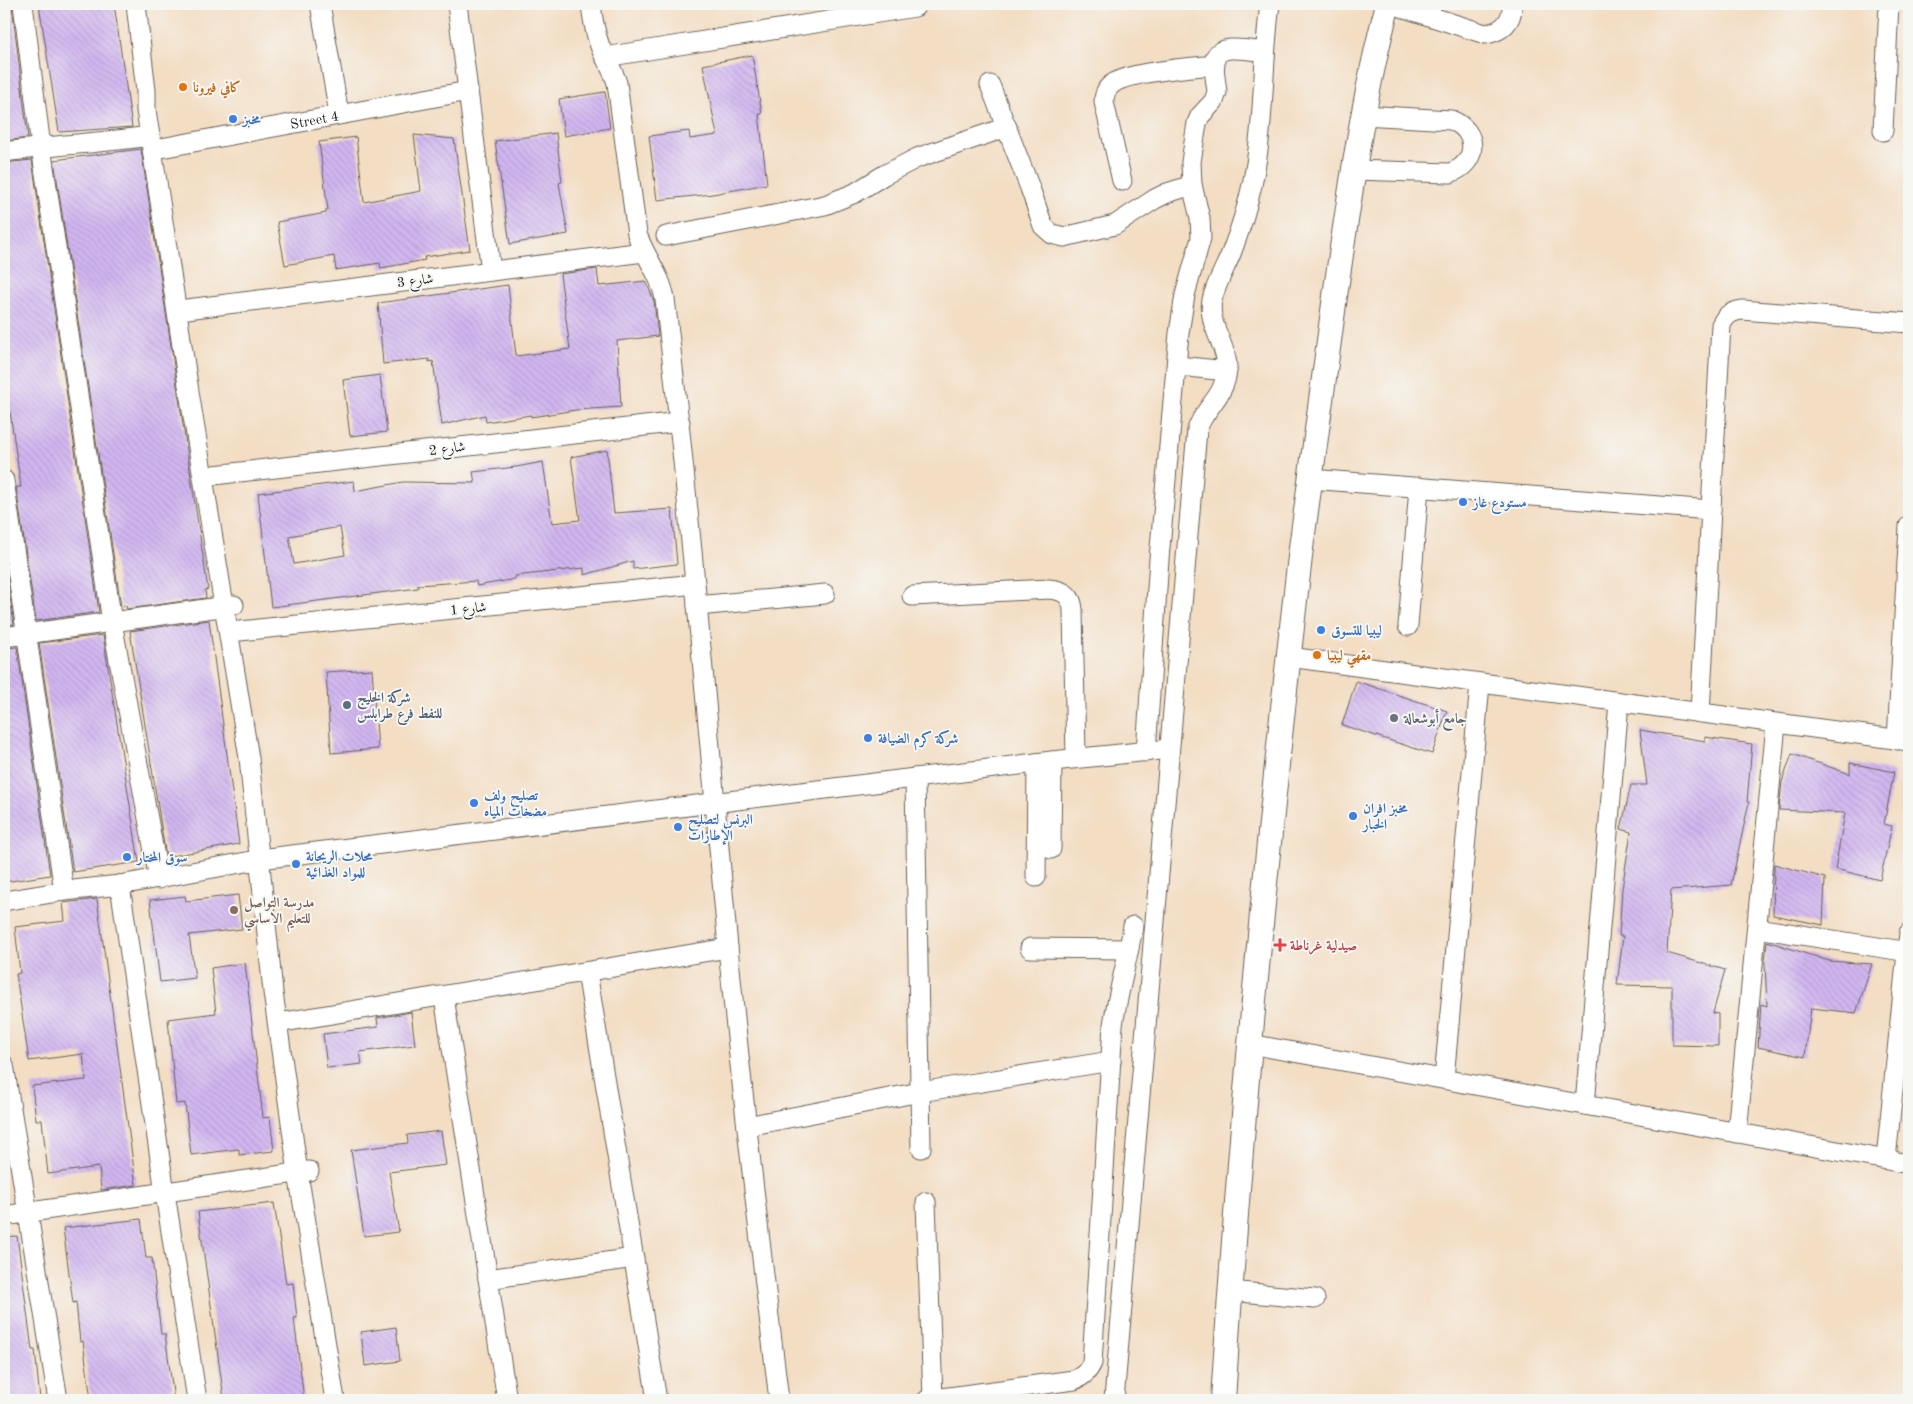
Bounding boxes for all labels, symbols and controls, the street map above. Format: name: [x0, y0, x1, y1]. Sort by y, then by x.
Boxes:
place label: كافي فيرونا: [193, 80, 241, 99]
marker: كافي فيرونا: [177, 81, 189, 93]
street label: Street 4: [289, 109, 340, 132]
marker: مخبز: [227, 113, 239, 125]
place label: مخبز: [241, 113, 261, 128]
street label: شارع 3: [396, 272, 435, 294]
street label: شارع 2: [428, 440, 467, 462]
marker: مستودع غاز: [1457, 496, 1469, 508]
place label: مستودع غاز: [1471, 496, 1527, 514]
street label: شارع 1: [449, 600, 487, 622]
marker: ليبيا للتسوق: [1315, 624, 1327, 636]
place label: ليبيا للتسوق: [1331, 624, 1382, 639]
marker: مقهي ليبيا: [1311, 649, 1323, 661]
place label: مقهي ليبيا: [1327, 649, 1371, 668]
place label: شركة الخليج للنفط فرع طرابلس: [357, 688, 442, 725]
marker: شركة الخليج للنفط فرع طرابلس: [341, 699, 353, 711]
place label: جامع أبوشعالة: [1403, 708, 1467, 731]
marker: جامع أبوشعالة: [1388, 712, 1400, 724]
place label: شركة كرم الضيافة: [878, 729, 958, 751]
marker: شركة كرم الضيافة: [862, 732, 874, 744]
place label: تصليح ولف مضخات المياه: [484, 789, 547, 819]
marker: تصليح ولف مضخات المياه: [468, 797, 480, 809]
place label: مخبز افران الخبار: [1361, 802, 1408, 833]
marker: مخبز افران الخبار: [1347, 810, 1359, 822]
place label: البرنس لتصليح الإطارات: [688, 813, 753, 845]
marker: البرنس لتصليح الإطارات: [672, 821, 684, 833]
place label: محلات الريحانة للمواد الغذائية: [306, 850, 373, 881]
marker: سوق المختار: [121, 851, 133, 863]
place label: سوق المختار: [135, 851, 187, 866]
marker: محلات الريحانة للمواد الغذائية: [290, 858, 302, 870]
place label: مدرسة التواصل للتعليم الاساسي: [244, 896, 314, 933]
marker: مدرسة التواصل للتعليم الاساسي: [228, 904, 240, 916]
marker: صيدلية غرناطة: [1274, 939, 1286, 951]
place label: صيدلية غرناطة: [1290, 939, 1357, 955]

